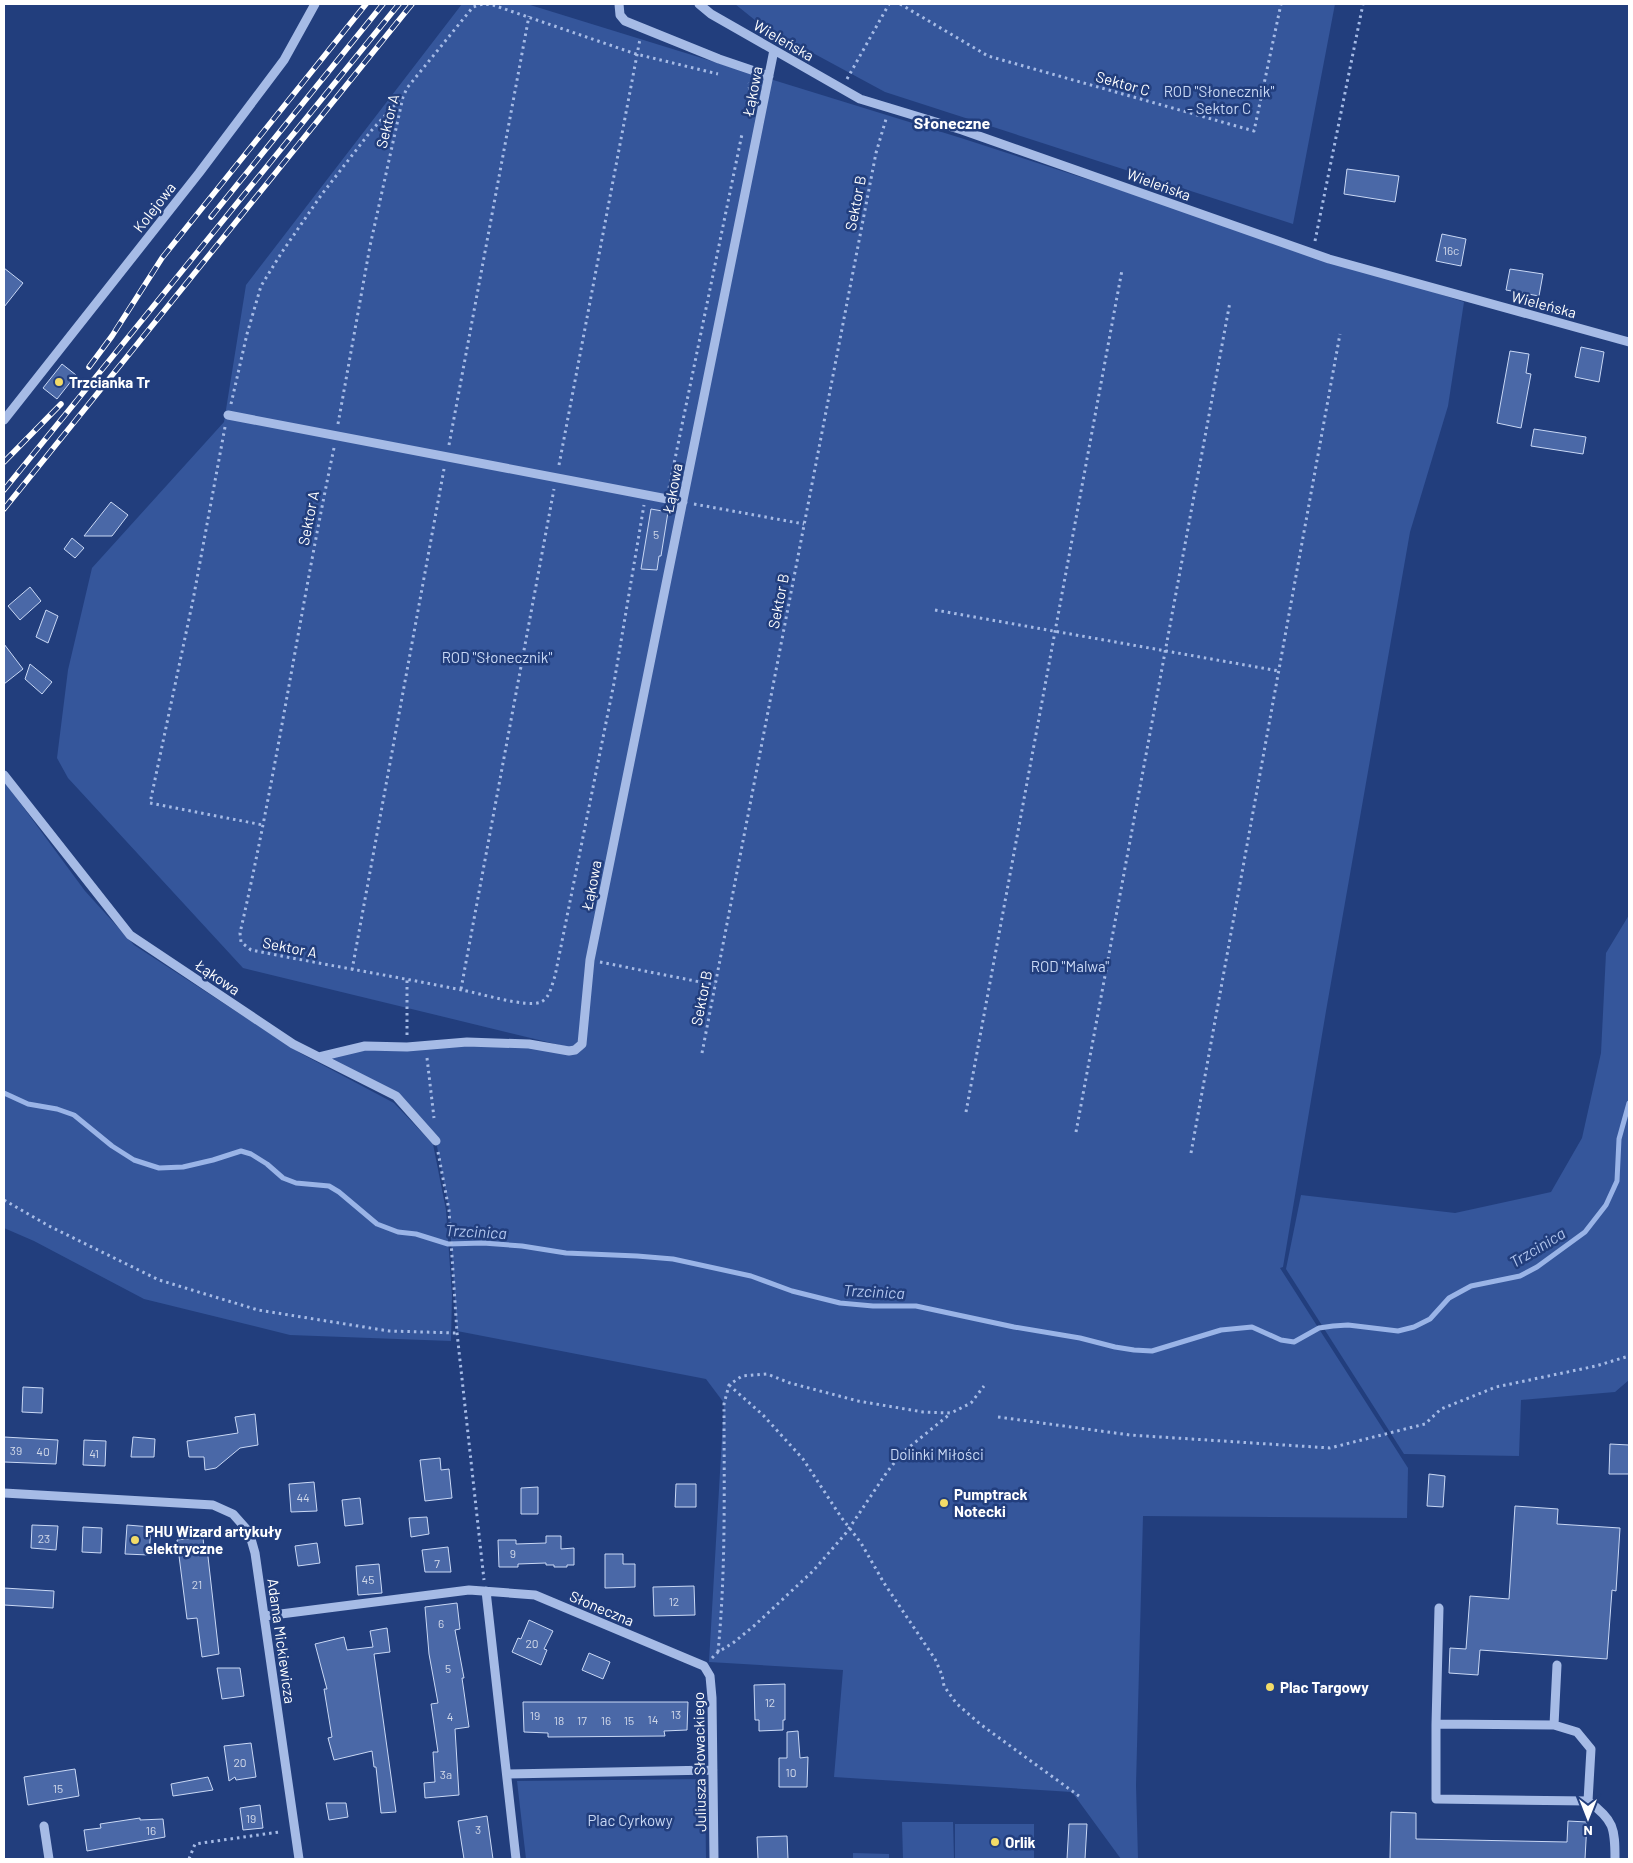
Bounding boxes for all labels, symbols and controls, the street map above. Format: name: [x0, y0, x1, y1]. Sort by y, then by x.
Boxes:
street label: Wieleńska: [751, 16, 817, 64]
street label: Łąkowa: [738, 65, 766, 118]
street label: Sektor C: [1094, 67, 1152, 99]
park label: ROD "Słonecznik" - Sektor C: [1164, 82, 1274, 117]
street label: Sektor A: [372, 92, 402, 150]
district label: Słoneczne: [914, 113, 990, 132]
street label: Wieleńska: [1125, 164, 1193, 204]
street label: Sektor B: [841, 174, 869, 232]
street label: Kolejowa: [129, 178, 179, 236]
house number: 16c: [1443, 243, 1459, 257]
street label: Wieleńska: [1509, 287, 1579, 321]
place label: Trzcianka Tr: [69, 373, 150, 391]
marker: Trzcianka Tr: [53, 376, 65, 388]
street label: Łąkowa: [658, 462, 686, 515]
street label: Sektor A: [294, 489, 322, 547]
house number: 5: [653, 527, 659, 541]
street label: Sektor B: [764, 572, 792, 630]
park label: ROD "Słonecznik": [442, 648, 552, 666]
street label: Łąkowa: [577, 859, 605, 912]
street label: Sektor A: [261, 933, 319, 961]
street label: Łąkowa: [191, 955, 244, 998]
park label: ROD "Malwa": [1031, 957, 1109, 975]
street label: Sektor B: [687, 969, 715, 1027]
water label: Trzcinica: [445, 1220, 507, 1242]
water label: Trzcinica: [1506, 1223, 1568, 1271]
water label: Trzcinica: [843, 1280, 905, 1302]
house number: 39: [10, 1443, 22, 1457]
house number: 40: [36, 1444, 50, 1458]
park label: Dolinki Miłości: [890, 1445, 984, 1463]
house number: 41: [89, 1446, 99, 1460]
place label: Pumptrack Notecki: [954, 1485, 1028, 1520]
house number: 44: [296, 1490, 310, 1504]
marker: Pumptrack Notecki: [938, 1497, 950, 1509]
place label: PHU Wizard artykuły elektryczne: [145, 1522, 282, 1557]
house number: 23: [38, 1531, 50, 1545]
marker: PHU Wizard artykuły elektryczne: [129, 1534, 141, 1546]
house number: 9: [510, 1546, 516, 1560]
house number: 7: [434, 1556, 440, 1570]
house number: 45: [362, 1572, 374, 1586]
house number: 21: [192, 1577, 202, 1591]
street label: Adama Mickiewicza: [264, 1577, 300, 1705]
street label: Słoneczna: [567, 1586, 637, 1630]
house number: 12: [669, 1594, 679, 1608]
house number: 6: [438, 1616, 444, 1630]
house number: 20: [525, 1636, 539, 1650]
house number: 5: [445, 1661, 451, 1675]
place label: Plac Targowy: [1280, 1678, 1369, 1696]
marker: Plac Targowy: [1264, 1681, 1276, 1693]
street label: Juliusza Słowackiego: [689, 1692, 709, 1832]
house number: 12: [765, 1695, 775, 1709]
house number: 13: [671, 1707, 681, 1721]
house number: 19: [530, 1708, 540, 1722]
house number: 4: [447, 1709, 453, 1723]
house number: 14: [648, 1712, 658, 1726]
house number: 18: [554, 1713, 564, 1727]
house number: 17: [577, 1713, 587, 1727]
house number: 16: [601, 1713, 611, 1727]
house number: 15: [624, 1713, 634, 1727]
house number: 20: [233, 1755, 247, 1769]
house number: 10: [786, 1765, 796, 1779]
house number: 3a: [440, 1767, 452, 1781]
house number: 15: [53, 1781, 63, 1795]
north arrow: [1563, 1793, 1613, 1843]
house number: 19: [246, 1811, 256, 1825]
park label: Plac Cyrkowy: [587, 1811, 673, 1829]
house number: 3: [475, 1822, 481, 1836]
house number: 16: [146, 1823, 156, 1837]
text: N: [1583, 1823, 1593, 1840]
place label: Orlik: [1005, 1833, 1036, 1851]
marker: Orlik: [989, 1836, 1001, 1848]

